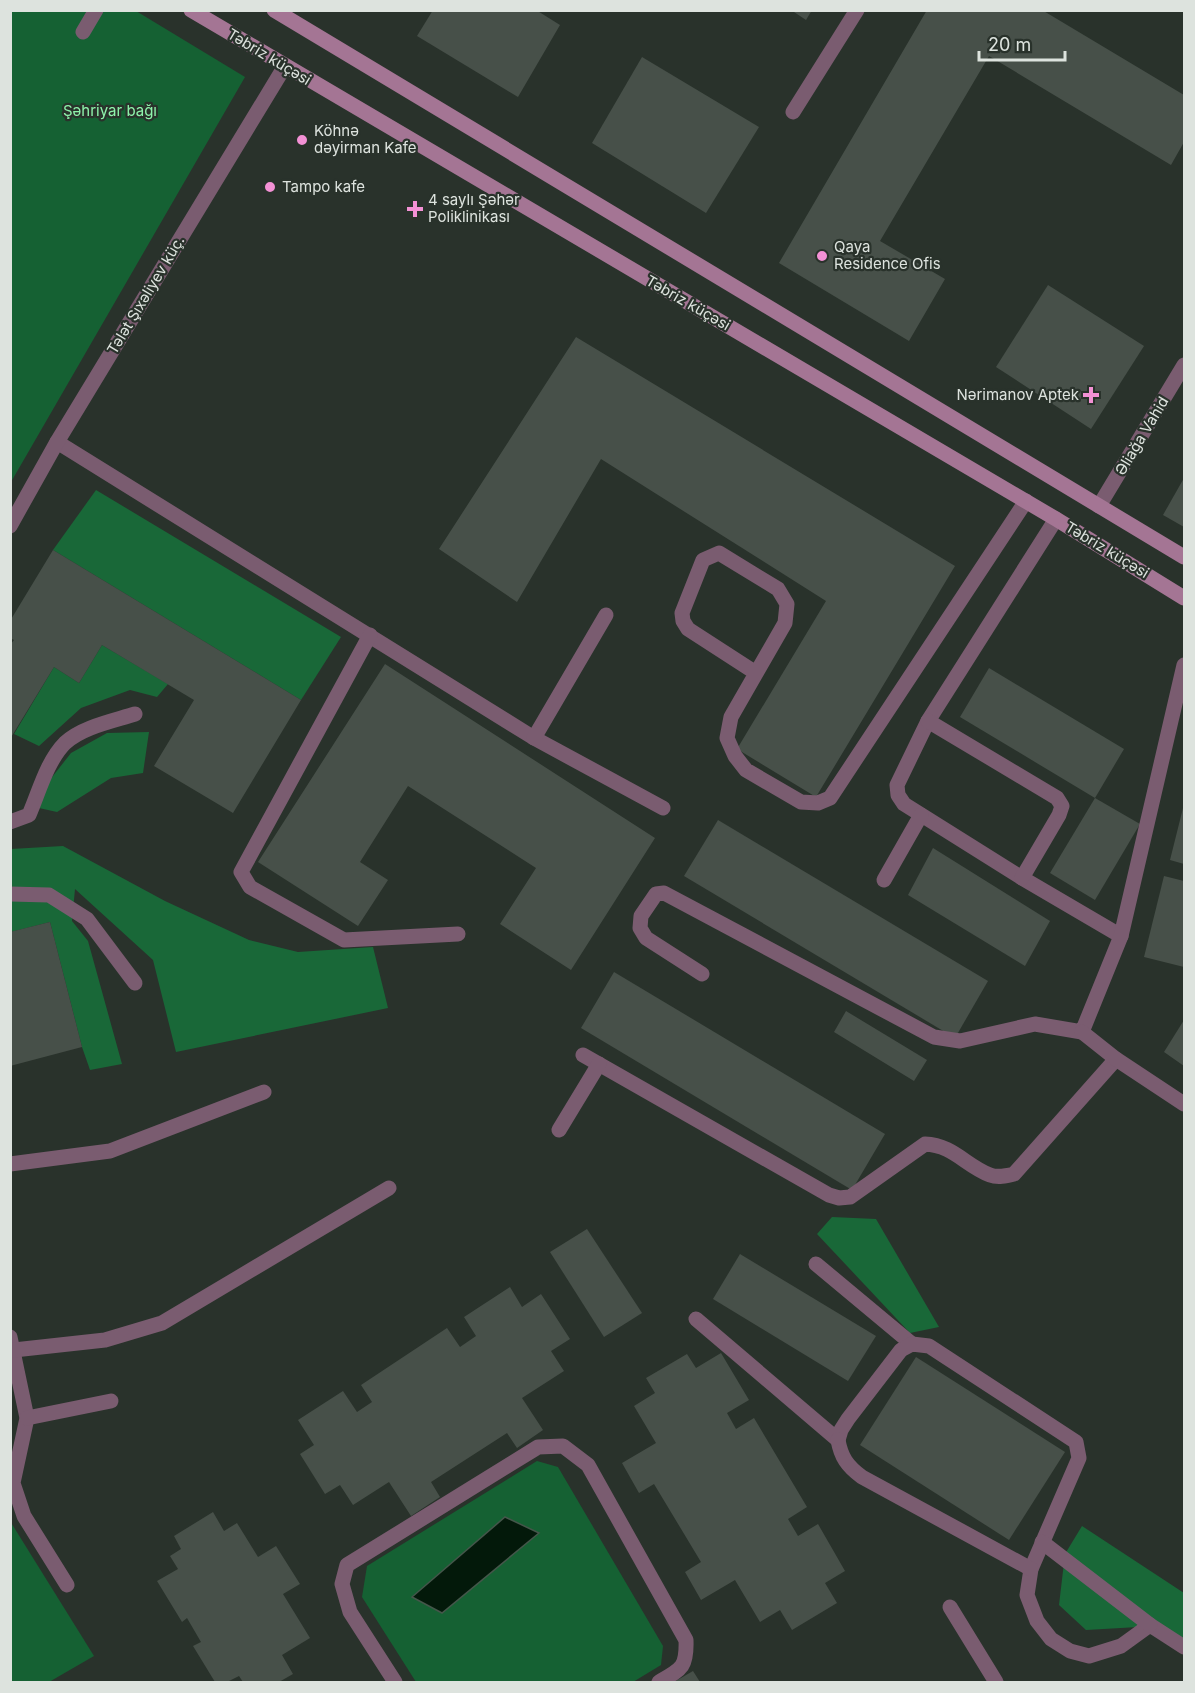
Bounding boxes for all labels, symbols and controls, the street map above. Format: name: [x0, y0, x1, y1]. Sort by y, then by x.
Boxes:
street label: Təbriz küçəsi: [224, 24, 315, 89]
scale bar: [979, 24, 1064, 62]
text: 20 m: [988, 34, 1031, 55]
park label: Şəhriyar bağı: [63, 101, 157, 120]
place label: Köhnə dəyirman Kafe: [314, 121, 417, 157]
marker: Köhnə dəyirman Kafe: [295, 133, 309, 147]
place label: Tampo kafe: [282, 177, 365, 196]
marker: Tampo kafe: [263, 180, 277, 194]
place label: 4 saylı Şəhər Poliklinikası: [428, 190, 520, 226]
marker: 4 saylı Şəhər Poliklinikası: [406, 200, 424, 218]
street label: Tələt Şıxəliyev küç.: [103, 232, 189, 358]
place label: Qaya Residence Ofis: [834, 237, 941, 273]
marker: Qaya Residence Ofis: [815, 249, 829, 263]
street label: Təbriz küçəsi: [643, 271, 734, 334]
place label: Nərimanov Aptek: [956, 385, 1080, 404]
marker: Nərimanov Aptek: [1084, 388, 1098, 402]
street label: Əliağa Vahid: [1111, 393, 1172, 479]
street label: Təbriz küçəsi: [1062, 517, 1153, 582]

